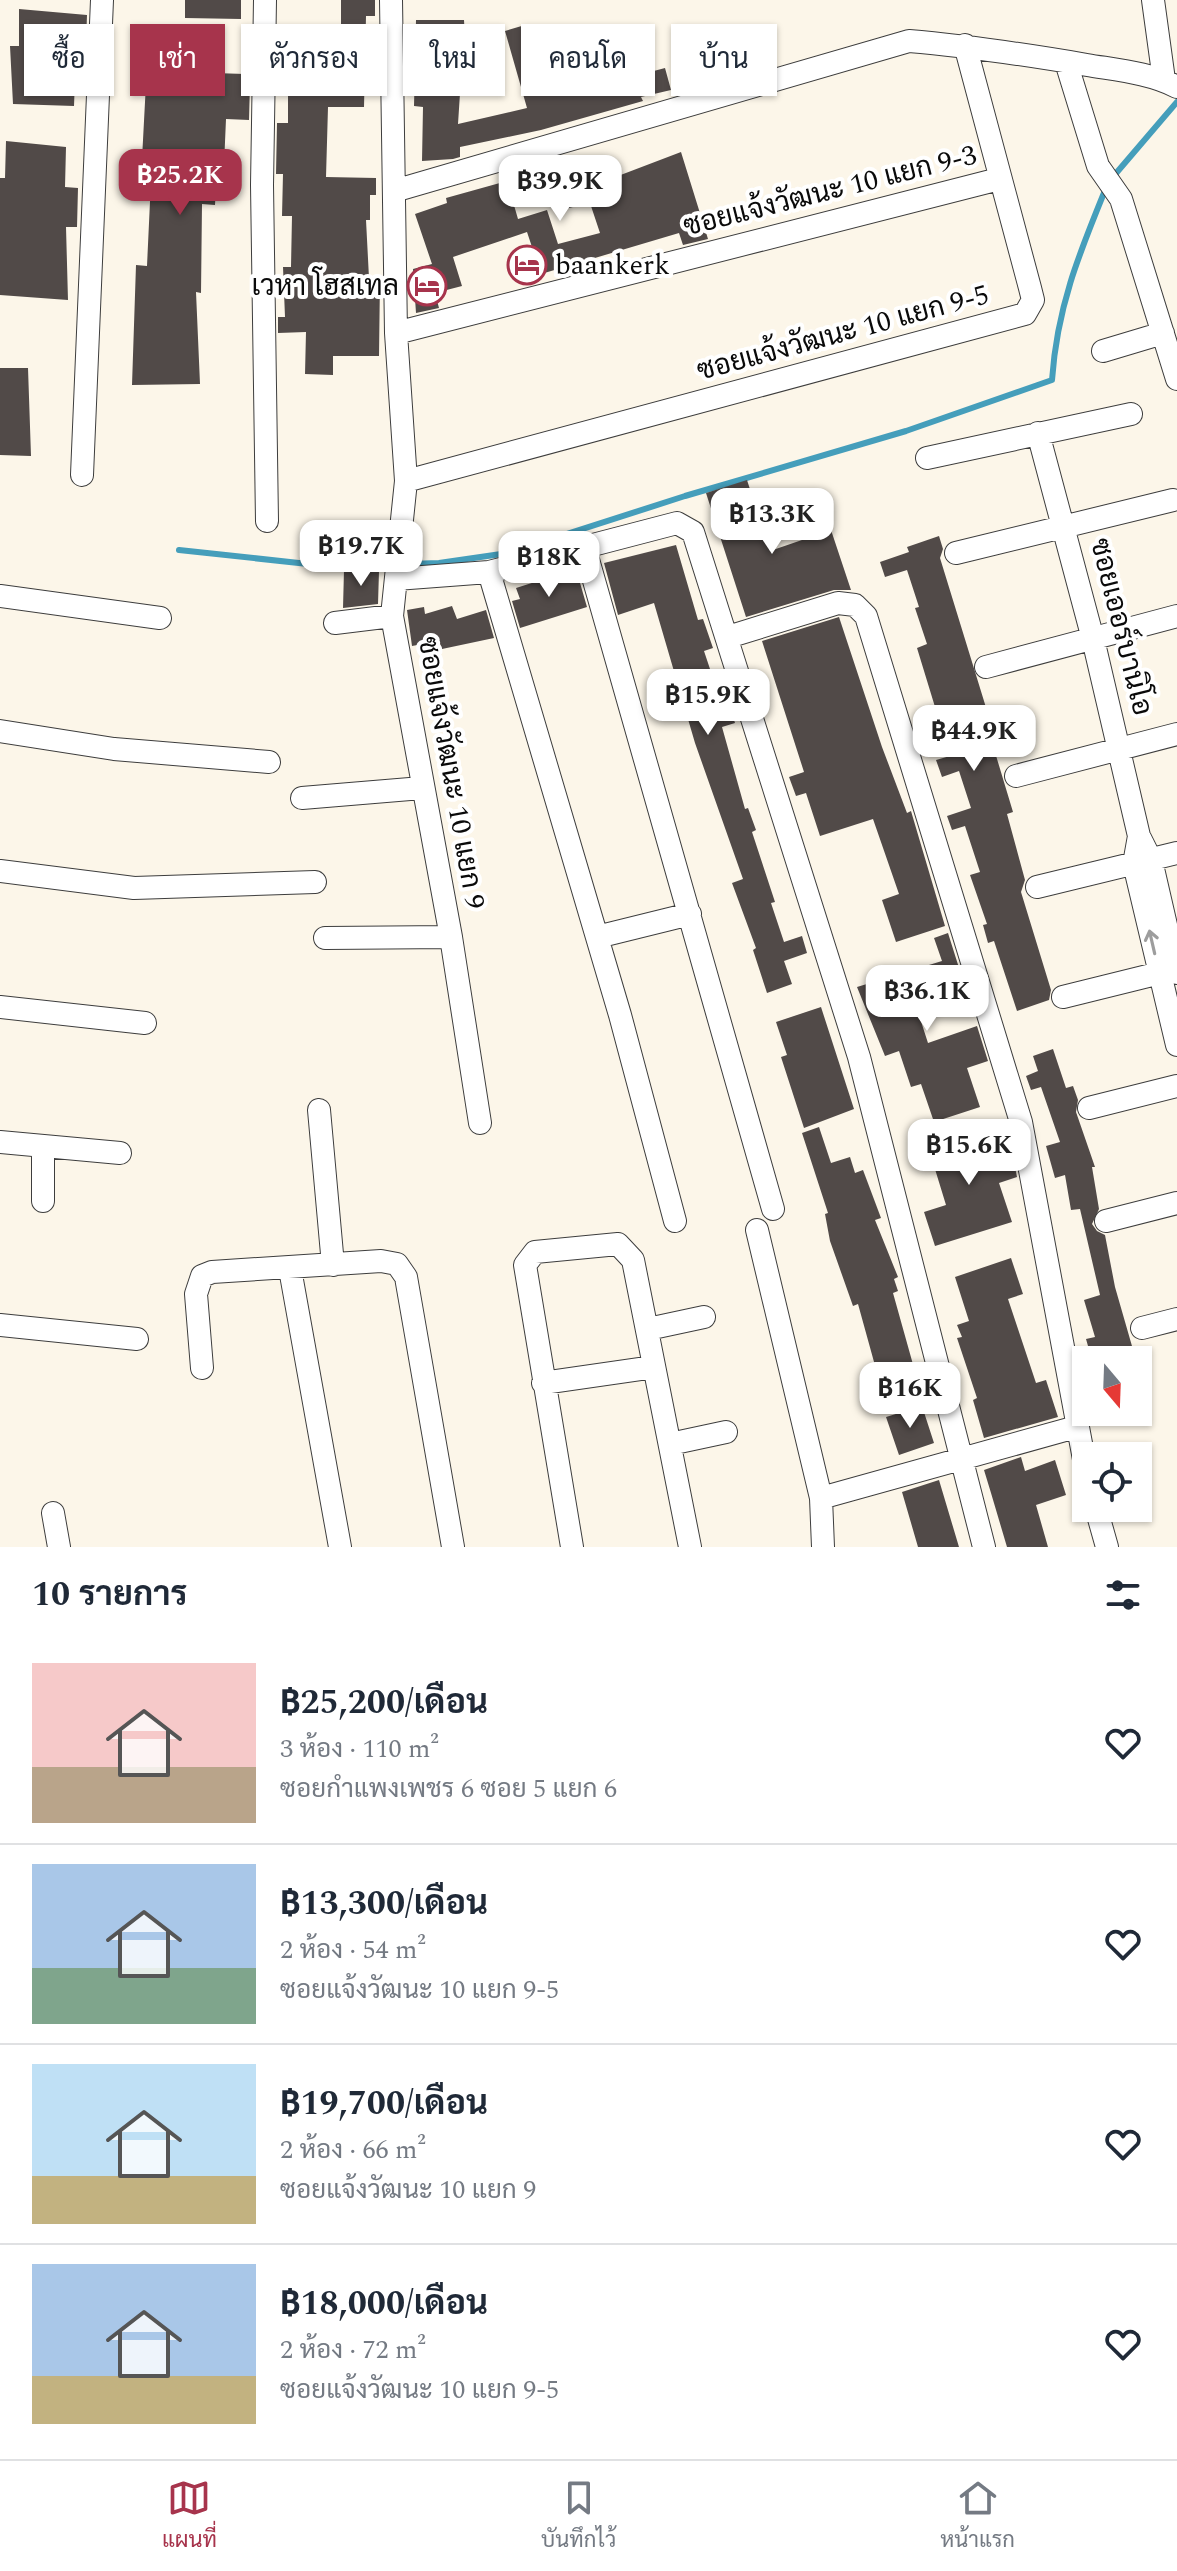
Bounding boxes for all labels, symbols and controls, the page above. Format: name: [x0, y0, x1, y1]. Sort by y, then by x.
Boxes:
chip: ซื้อ: [24, 24, 114, 96]
chip: เช่า: [130, 24, 225, 96]
chip: ตัวกรอง: [241, 24, 387, 96]
chip: ใหม่: [403, 24, 505, 96]
chip: คอนโด: [521, 24, 655, 96]
chip: บ้าน: [671, 24, 777, 96]
street label: ซอยแจ้งวัฒนะ 10 แยก 9-3: [679, 134, 981, 248]
pin: ฿25.2K: [115, 149, 245, 217]
text: ฿25.2K: [137, 155, 223, 195]
pin: ฿39.9K: [495, 155, 625, 223]
text: ฿39.9K: [517, 161, 603, 201]
hotel icon: baankerk: [506, 244, 548, 286]
place label: baankerk: [555, 244, 670, 287]
place label: เวหา โฮสเทล: [252, 265, 399, 308]
hotel icon: เวหา โฮสเทล: [406, 265, 448, 307]
street label: ซอยแจ้งวัฒนะ 10 แยก 9-5: [692, 273, 994, 393]
pin: ฿13.3K: [707, 488, 837, 556]
text: ฿13.3K: [729, 494, 815, 534]
pin: ฿19.7K: [296, 520, 426, 588]
text: ฿19.7K: [318, 526, 404, 566]
pin: ฿18K: [502, 531, 596, 599]
street label: ซอยเออร์บานิโอ: [1078, 534, 1164, 720]
text: ฿18K: [517, 537, 581, 577]
street label: ซอยแจ้งวัฒนะ 10 แยก 9: [406, 633, 496, 913]
pin: ฿15.9K: [643, 669, 773, 737]
text: ฿15.9K: [665, 675, 751, 715]
pin: ฿44.9K: [909, 705, 1039, 773]
text: ฿44.9K: [931, 711, 1017, 751]
one-way arrow: [1144, 930, 1159, 956]
pin: ฿36.1K: [862, 965, 992, 1033]
text: ฿36.1K: [884, 971, 970, 1011]
pin: ฿15.6K: [904, 1119, 1034, 1187]
text: ฿15.6K: [926, 1125, 1012, 1165]
north arrow: [1072, 1346, 1152, 1426]
map controls: [1072, 1346, 1152, 1522]
pin: ฿16K: [863, 1362, 957, 1430]
text: ฿16K: [878, 1368, 942, 1408]
button: locate: [1072, 1442, 1152, 1522]
text: 10 รายการ: [32, 1569, 187, 1621]
icon: filters: [1101, 1573, 1145, 1617]
text: ฿25,200/เดือน: [280, 1677, 488, 1729]
icon: home: [96, 1695, 192, 1791]
icon: heart: [1101, 1721, 1145, 1765]
text: 3 ห้อง · 110 m²: [280, 1729, 439, 1769]
text: ซอยกำแพงเพชร 6 ซอย 5 แยก 6: [280, 1769, 617, 1809]
text: ฿13,300/เดือน: [280, 1878, 488, 1930]
icon: home: [96, 1896, 192, 1992]
icon: heart: [1101, 1922, 1145, 1966]
text: 2 ห้อง · 54 m²: [280, 1930, 426, 1970]
text: ซอยแจ้งวัฒนะ 10 แยก 9-5: [280, 1970, 559, 2010]
text: ฿19,700/เดือน: [280, 2078, 488, 2130]
icon: home: [96, 2096, 192, 2192]
icon: heart: [1101, 2122, 1145, 2166]
text: 2 ห้อง · 66 m²: [280, 2130, 426, 2170]
text: ซอยแจ้งวัฒนะ 10 แยก 9: [280, 2170, 536, 2210]
text: ฿18,000/เดือน: [280, 2278, 488, 2330]
icon: home: [96, 2296, 192, 2392]
icon: heart: [1101, 2322, 1145, 2366]
text: 2 ห้อง · 72 m²: [280, 2330, 426, 2370]
text: ซอยแจ้งวัฒนะ 10 แยก 9-5: [280, 2370, 559, 2410]
tab: แผนที่: [162, 2476, 217, 2557]
tab: บันทึกไว้: [541, 2476, 616, 2557]
tab: หน้าแรก: [940, 2476, 1015, 2557]

